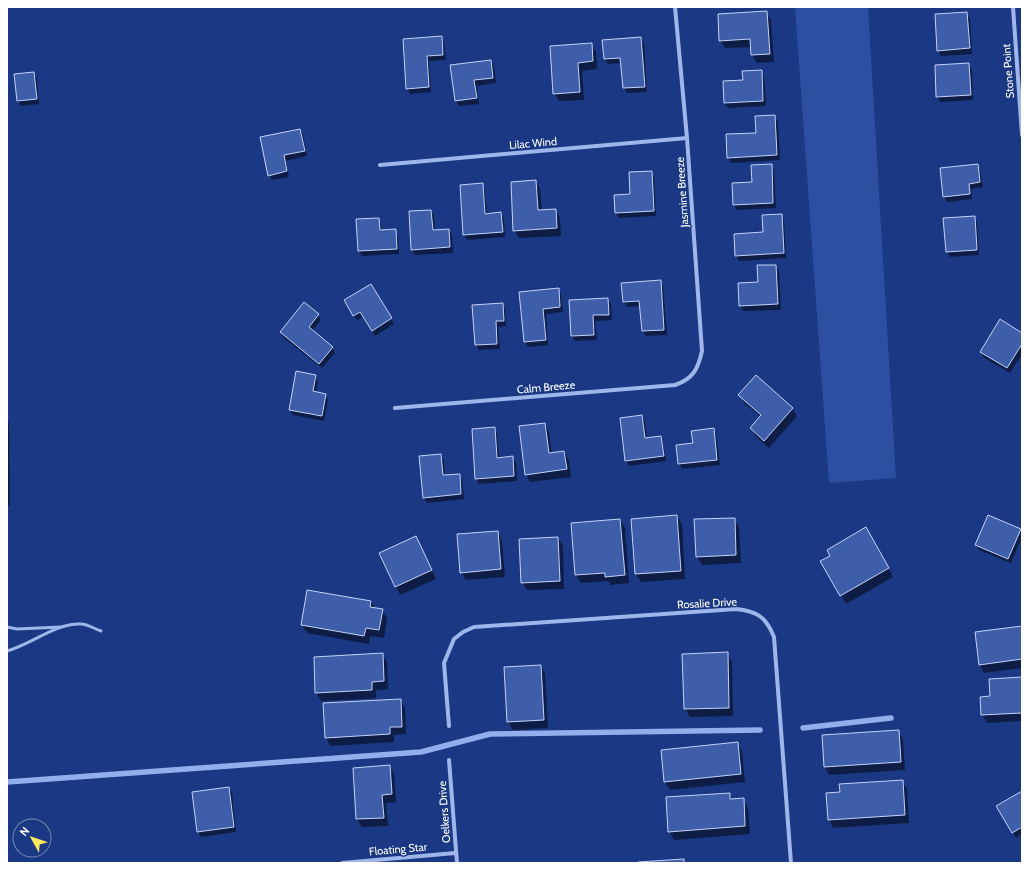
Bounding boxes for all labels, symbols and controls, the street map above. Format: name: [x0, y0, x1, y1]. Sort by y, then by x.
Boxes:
street label: Stone Point: [999, 43, 1017, 99]
street label: Lilac Wind: [508, 134, 558, 152]
street label: Jasmine Breeze: [673, 156, 692, 229]
street label: Calm Breeze: [516, 377, 576, 397]
street label: Rosalie Drive: [677, 594, 738, 612]
street label: Oelkers Drive: [435, 780, 453, 843]
north arrow: [12, 818, 52, 858]
text: N: [16, 824, 32, 839]
street label: Floating Star: [368, 839, 428, 859]

